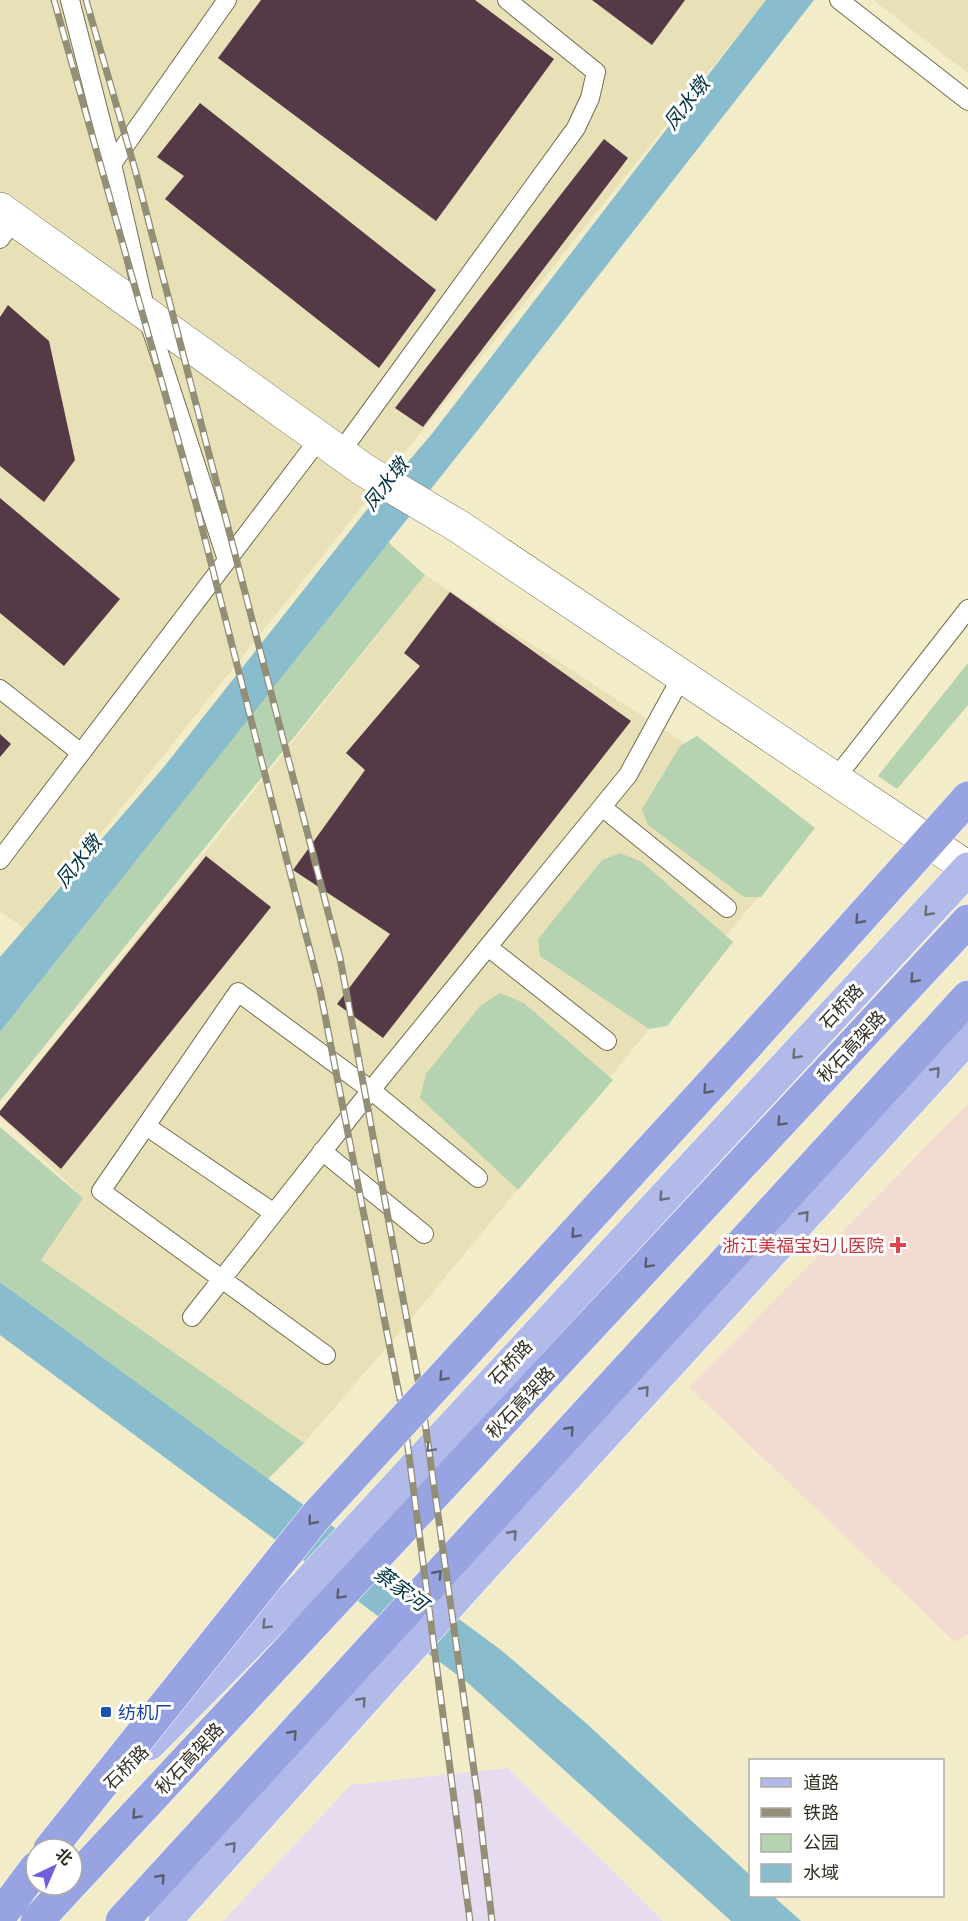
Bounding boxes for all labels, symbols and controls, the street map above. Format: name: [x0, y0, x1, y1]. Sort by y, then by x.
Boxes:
water label: 凤水墩: [657, 69, 717, 135]
water label: 凤水墩: [356, 450, 416, 516]
water label: 凤水墩: [49, 827, 109, 893]
one-way arrow: [924, 905, 935, 915]
one-way arrow: [855, 913, 866, 924]
one-way arrow: [910, 972, 921, 983]
street label: 石桥路: [814, 978, 868, 1034]
street label: 秋石高架路: [812, 1005, 890, 1087]
one-way arrow: [792, 1047, 803, 1058]
one-way arrow: [929, 1068, 940, 1078]
one-way arrow: [703, 1083, 714, 1093]
one-way arrow: [777, 1115, 788, 1125]
one-way arrow: [659, 1191, 670, 1201]
one-way arrow: [798, 1212, 809, 1222]
one-way arrow: [571, 1227, 582, 1237]
place label: 浙江美福宝妇儿医院: [722, 1233, 884, 1257]
marker: 浙江美福宝妇儿医院: [889, 1236, 907, 1254]
one-way arrow: [644, 1258, 655, 1268]
street label: 石桥路: [483, 1334, 537, 1390]
street label: 秋石高架路: [481, 1361, 559, 1443]
one-way arrow: [439, 1371, 450, 1381]
one-way arrow: [638, 1386, 649, 1397]
one-way arrow: [563, 1427, 574, 1437]
one-way arrow: [426, 1441, 437, 1452]
one-way arrow: [308, 1515, 319, 1526]
one-way arrow: [506, 1530, 517, 1541]
water label: 蔡家河: [369, 1559, 436, 1619]
one-way arrow: [431, 1571, 442, 1581]
one-way arrow: [336, 1588, 347, 1599]
one-way arrow: [262, 1618, 273, 1629]
one-way arrow: [355, 1697, 366, 1708]
place label: 纺机厂: [118, 1700, 172, 1724]
marker: 纺机厂: [99, 1705, 113, 1719]
street label: 秋石高架路: [150, 1717, 228, 1799]
one-way arrow: [286, 1730, 297, 1741]
street label: 石桥路: [98, 1739, 154, 1795]
legend: [749, 1759, 944, 1897]
text: 道路: [803, 1770, 839, 1794]
text: 铁路: [803, 1800, 839, 1824]
one-way arrow: [132, 1807, 143, 1818]
text: 公园: [803, 1830, 839, 1854]
north arrow: [24, 1837, 84, 1897]
one-way arrow: [225, 1842, 236, 1853]
text: 北: [51, 1843, 78, 1870]
text: 水域: [803, 1860, 839, 1884]
one-way arrow: [154, 1874, 165, 1885]

